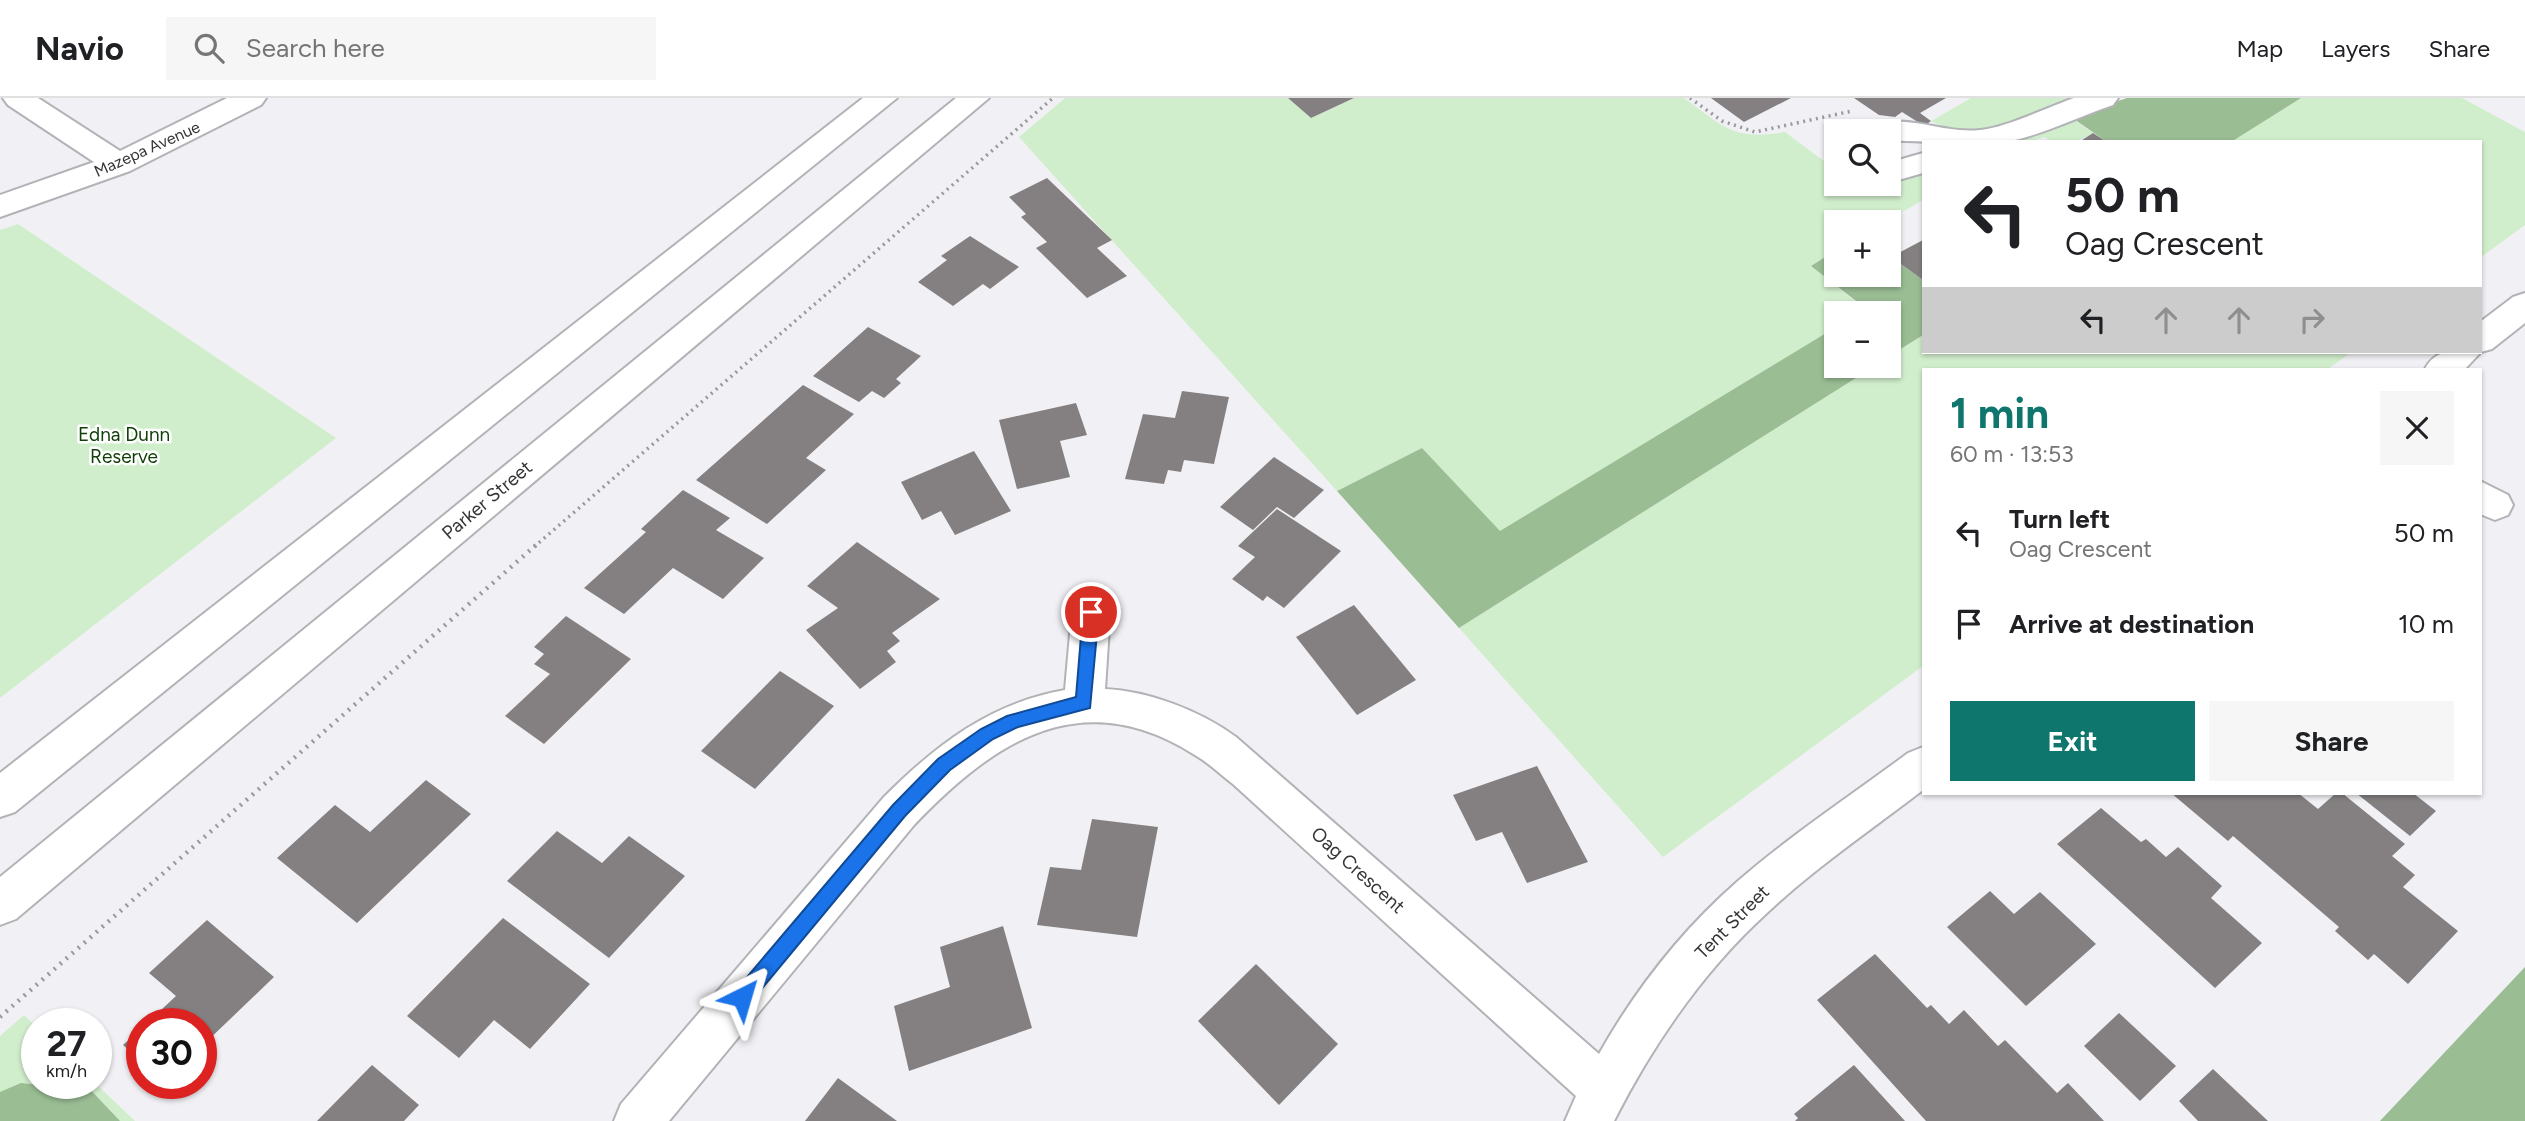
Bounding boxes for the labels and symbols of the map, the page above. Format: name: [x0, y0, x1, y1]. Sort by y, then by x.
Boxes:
street label: Mazepa Avenue: [91, 117, 203, 181]
park label: Edna Dunn Reserve: [78, 423, 170, 468]
street label: Parker Street: [437, 456, 537, 544]
pin: [1061, 582, 1121, 642]
street label: Oag Crescent: [1306, 822, 1410, 918]
street label: Tent Street: [1690, 880, 1774, 964]
position arrow: [705, 960, 779, 1034]
speed limit sign: 30: [126, 1008, 217, 1099]

